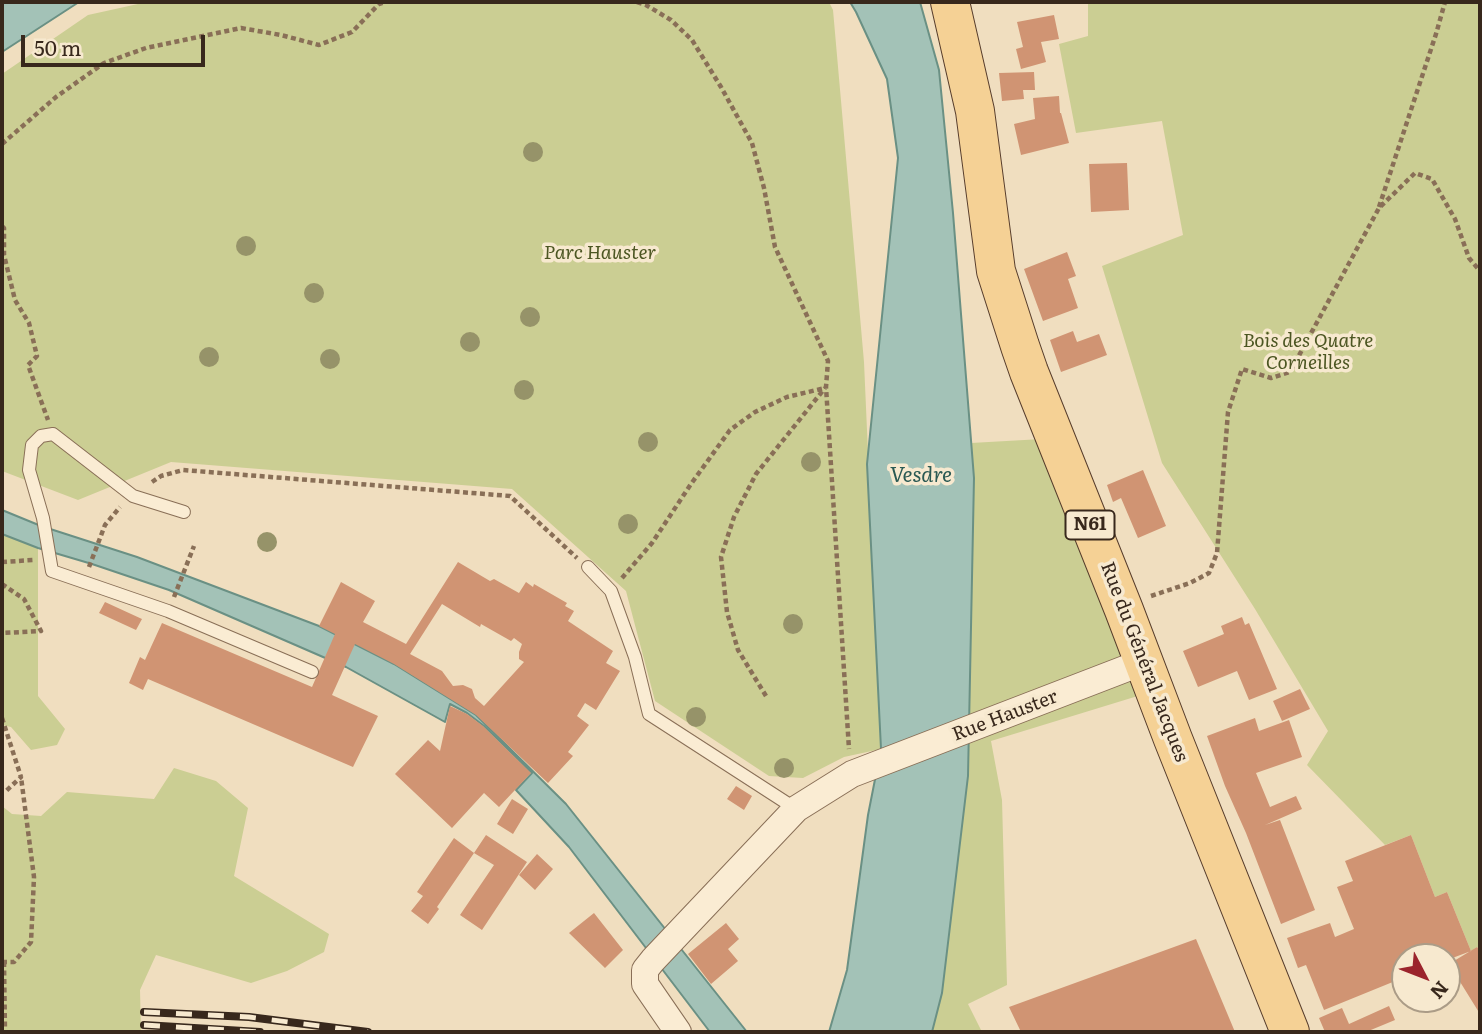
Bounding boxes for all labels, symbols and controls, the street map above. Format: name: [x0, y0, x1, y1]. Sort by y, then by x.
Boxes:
scale bar: [24, 21, 208, 65]
text: 50 m: [34, 31, 81, 62]
park label: Parc Hauster: [544, 242, 656, 264]
park label: Bois des Quatre Corneilles: [1243, 330, 1373, 374]
water label: Vesdre: [890, 463, 952, 489]
road number: N61: [1066, 510, 1114, 540]
street label: Rue du Général Jacques: [1095, 559, 1193, 765]
street label: Rue Hauster: [949, 685, 1061, 747]
north arrow: [1391, 943, 1461, 1013]
text: N: [1424, 975, 1456, 1006]

